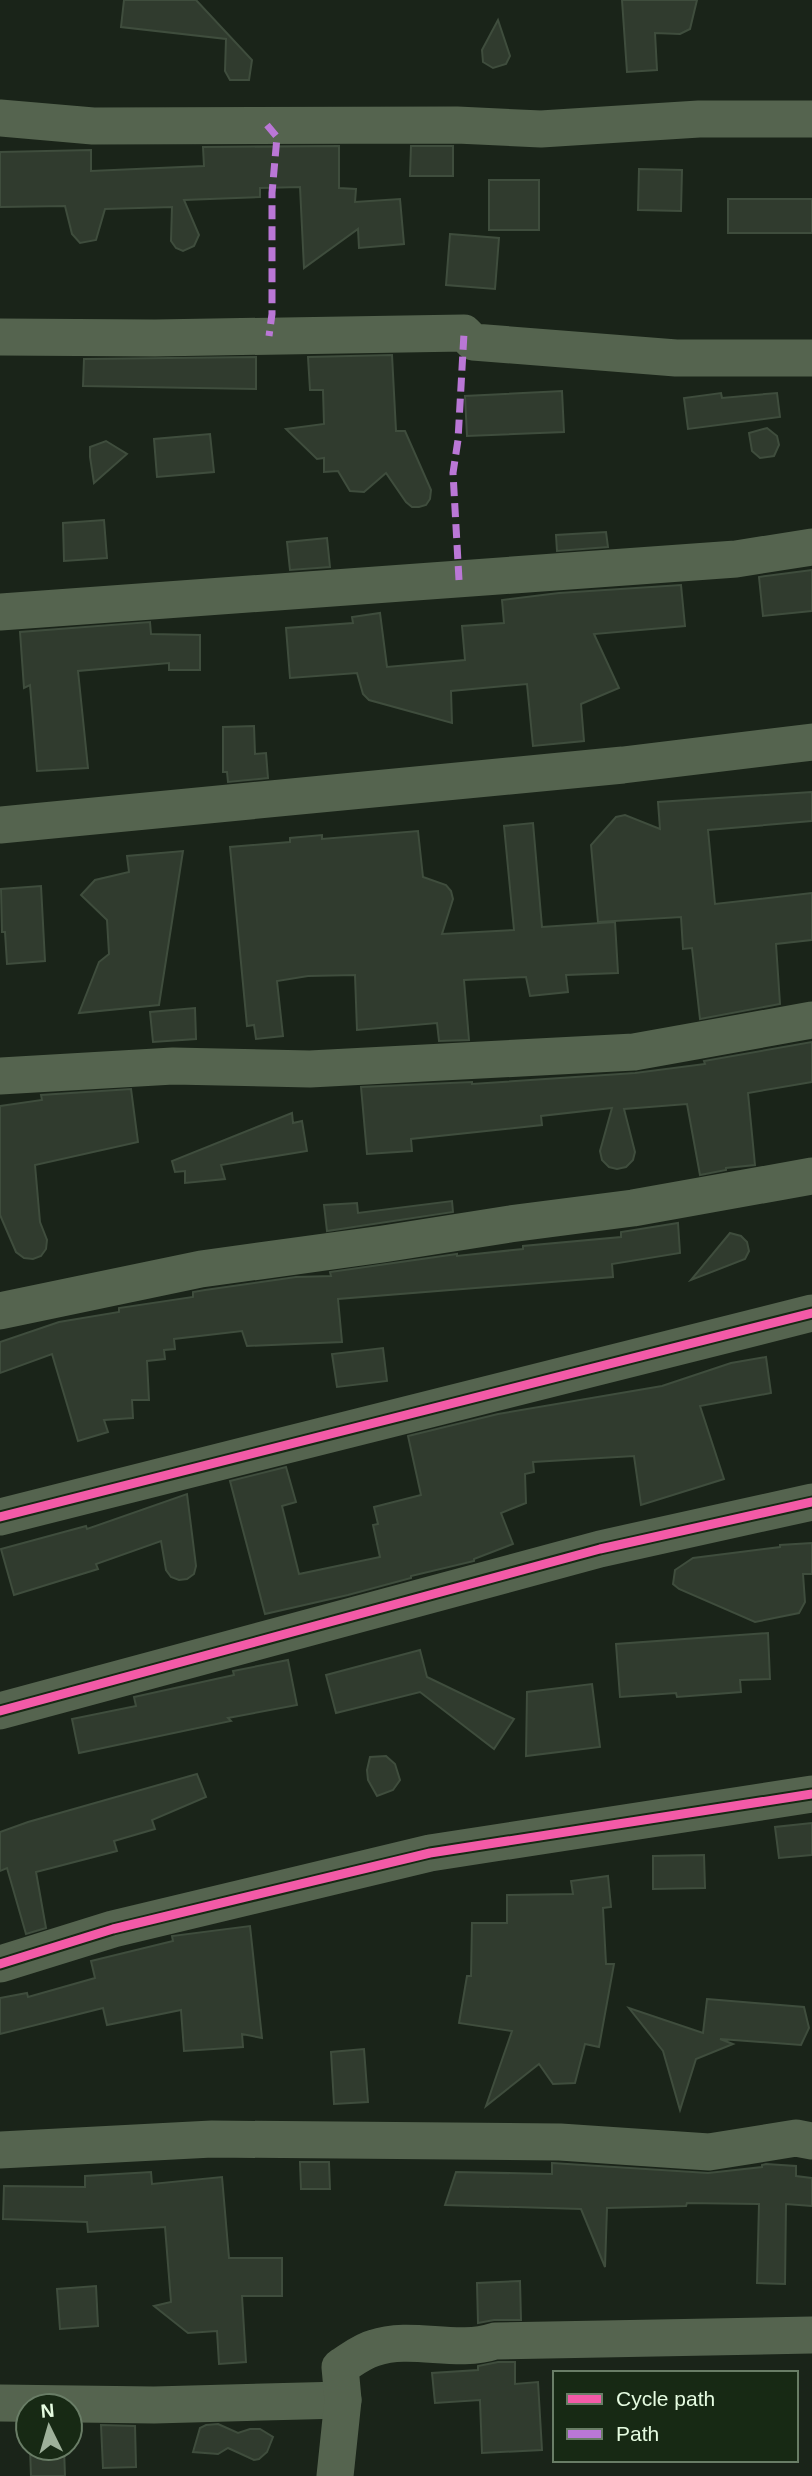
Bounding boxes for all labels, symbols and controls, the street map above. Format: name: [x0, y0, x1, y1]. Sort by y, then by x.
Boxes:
legend: [553, 2371, 798, 2462]
text: Cycle path: [616, 2387, 715, 2410]
north arrow: [14, 2392, 84, 2462]
text: N: [40, 2400, 55, 2422]
text: Path: [616, 2422, 659, 2445]

